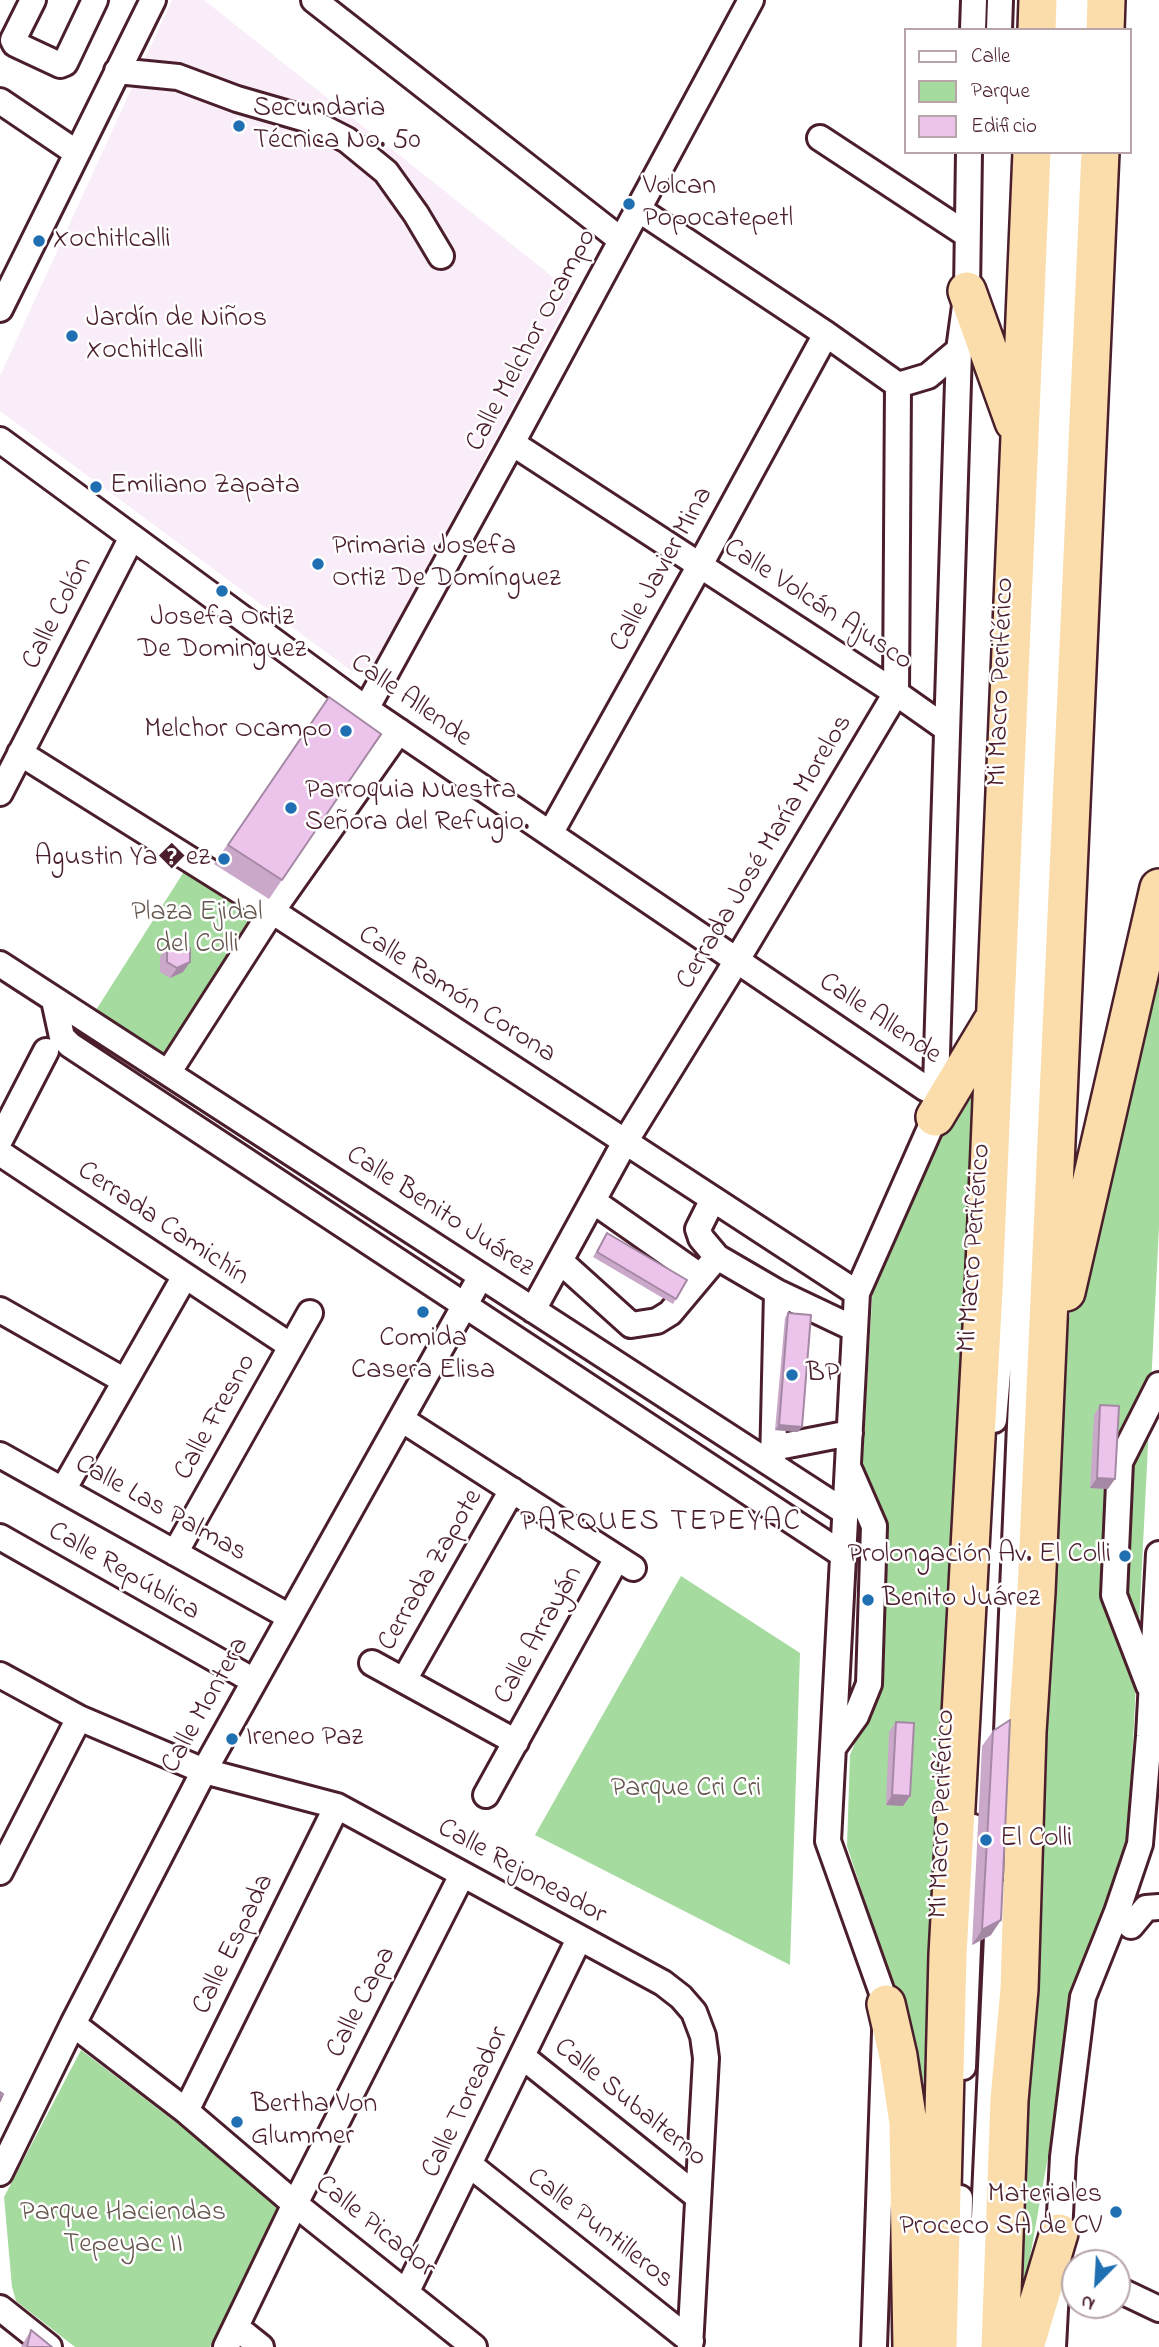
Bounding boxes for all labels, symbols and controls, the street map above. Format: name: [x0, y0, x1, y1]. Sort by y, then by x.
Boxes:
legend: [904, 28, 1131, 154]
text: Calle: [971, 42, 1010, 72]
text: Parque: [971, 77, 1030, 107]
place label: Secundaria Técnica No. 50: [253, 93, 421, 159]
text: Edificio: [971, 112, 1037, 142]
marker: Secundaria Técnica No. 50: [231, 118, 247, 134]
place label: Volcan Popocatepetl: [643, 171, 793, 237]
marker: Volcan Popocatepetl: [621, 196, 637, 212]
place label: Xochitlcalli: [53, 224, 171, 258]
street label: Calle Melchor Ocampo: [460, 224, 606, 458]
marker: Xochitlcalli: [31, 233, 47, 249]
place label: Jardín de Niños Xochitlcalli: [86, 303, 267, 369]
marker: Jardín de Niños Xochitlcalli: [64, 328, 80, 344]
place label: Emiliano Zapata: [110, 470, 300, 504]
marker: Emiliano Zapata: [88, 479, 104, 495]
street label: Calle Javier Mina: [604, 482, 722, 658]
place label: Primaria Josefa Ortiz De Domínguez: [332, 531, 561, 597]
street label: Calle Volcán Ajusco: [716, 532, 918, 680]
street label: Calle Colón: [16, 552, 102, 676]
marker: Primaria Josefa Ortiz De Domínguez: [310, 556, 326, 572]
street label: Mi Macro Periférico: [983, 577, 1023, 787]
marker: Josefa Ortiz De Dominguez: [214, 583, 230, 599]
place label: Josefa Ortiz De Dominguez: [138, 602, 306, 668]
street label: Calle Allende: [343, 648, 477, 756]
street label: Cerrada José María Morelos: [671, 710, 861, 996]
place label: Melchor Ocampo: [144, 714, 332, 748]
marker: Melchor Ocampo: [338, 723, 354, 739]
place label: Parroquia Nuestra Señora del Refugio.: [305, 775, 530, 841]
marker: Parroquia Nuestra Señora del Refugio.: [283, 800, 299, 816]
place label: Agustin Ya�ez: [34, 842, 210, 876]
marker: Agustin Ya�ez: [216, 851, 232, 867]
park label: Plaza Ejidal del Colli: [131, 897, 263, 963]
street label: Calle Ramón Corona: [351, 919, 561, 1073]
street label: Calle Allende: [811, 967, 947, 1073]
street label: Calle Benito Juárez: [339, 1140, 539, 1286]
street label: Mi Macro Periférico: [952, 1142, 1000, 1354]
street label: Cerrada Camichín: [70, 1155, 254, 1295]
marker: Comida Casera Elisa: [415, 1304, 431, 1320]
place label: Comida Casera Elisa: [351, 1323, 495, 1389]
street label: Calle Fresno: [169, 1349, 265, 1487]
place label: BP: [806, 1358, 839, 1392]
marker: BP: [784, 1367, 800, 1383]
street label: Calle Las Palmas: [68, 1449, 252, 1571]
street label: Cerrada Zapote: [372, 1484, 492, 1658]
district label: PARQUES TEPEYAC: [522, 1506, 800, 1542]
street label: Calle República: [41, 1516, 205, 1630]
place label: Prolongación Av. El Colli: [847, 1539, 1111, 1573]
marker: Prolongación Av. El Colli: [1117, 1548, 1133, 1564]
street label: Calle Arrayán: [488, 1561, 592, 1711]
place label: Benito Juárez: [882, 1583, 1040, 1617]
marker: Benito Juárez: [860, 1592, 876, 1608]
street label: Calle Montera: [156, 1632, 258, 1780]
street label: Mi Macro Periférico: [924, 1709, 964, 1919]
place label: Ireneo Paz: [246, 1722, 363, 1756]
marker: Ireneo Paz: [224, 1731, 240, 1747]
park label: Parque Cri Cri: [611, 1773, 761, 1807]
street label: Calle Rejoneador: [431, 1813, 611, 1933]
place label: El Colli: [1000, 1823, 1072, 1857]
marker: El Colli: [978, 1832, 994, 1848]
street label: Calle Espada: [187, 1869, 283, 2021]
street label: Calle Capa: [321, 1942, 405, 2064]
street label: Calle Toreador: [416, 2022, 518, 2184]
street label: Calle Subalterno: [546, 2032, 712, 2176]
place label: Bertha Von Glummer: [251, 2089, 377, 2155]
marker: Bertha Von Glummer: [229, 2114, 245, 2130]
street label: Calle Puntilleros: [519, 2162, 679, 2298]
street label: Calle Picador: [307, 2169, 441, 2287]
place label: Materiales Proceco SA de CV: [899, 2179, 1102, 2245]
park label: Parque Haciendas Tepeyac II: [20, 2197, 226, 2263]
marker: Materiales Proceco SA de CV: [1108, 2204, 1124, 2220]
north arrow: [1061, 2249, 1131, 2319]
text: N: [1077, 2287, 1099, 2317]

